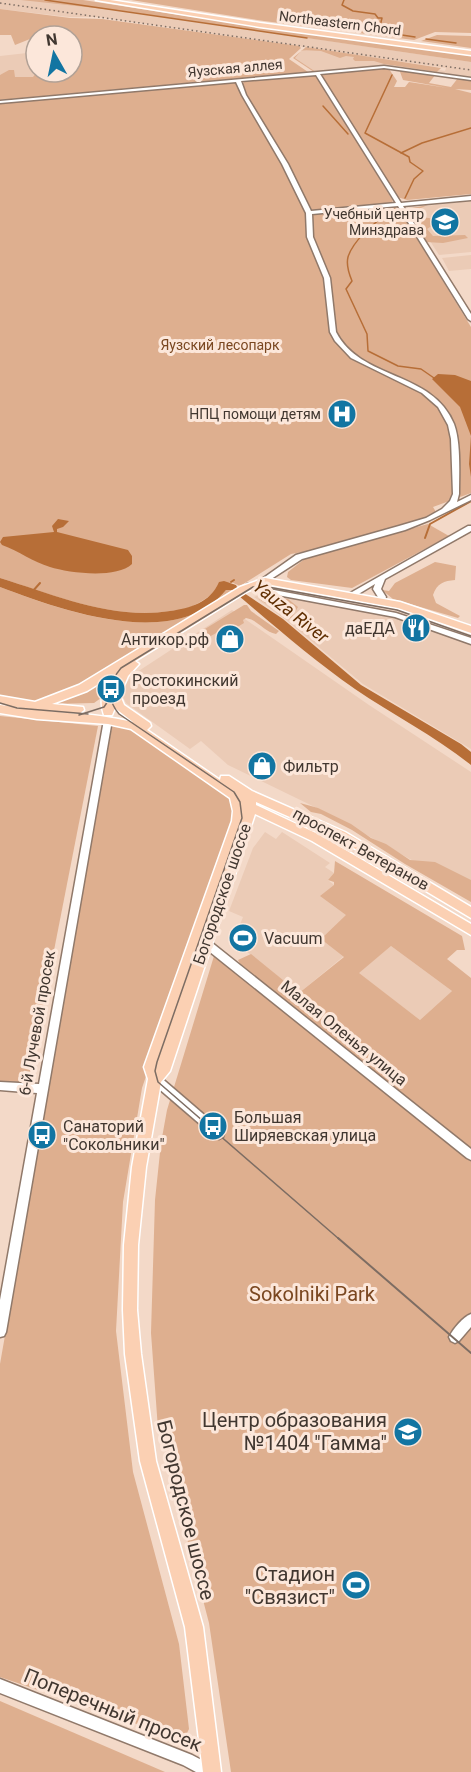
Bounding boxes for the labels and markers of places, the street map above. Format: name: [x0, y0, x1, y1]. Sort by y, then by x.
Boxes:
place label: Учебный центр Минздрава: [324, 206, 424, 238]
school or university icon: Учебный центр Минздрава: [429, 206, 461, 238]
hospital icon: НПЦ помощи детям: [326, 398, 358, 430]
place label: НПЦ помощи детям: [189, 406, 321, 422]
restaurant icon: даЕДА: [400, 612, 432, 644]
place label: даЕДА: [345, 619, 396, 638]
shop icon: Антикор.рф: [214, 623, 246, 655]
place label: Антикор.рф: [121, 630, 209, 649]
place label: Ростокинский проезд: [132, 671, 239, 708]
bus stop icon: Ростокинский проезд: [95, 673, 127, 705]
shop icon: Фильтр: [246, 750, 278, 782]
place label: Фильтр: [283, 757, 339, 776]
sports icon: Vacuum: [227, 922, 259, 954]
place label: Vacuum: [264, 929, 323, 948]
place label: Большая Ширяевская улица: [234, 1108, 376, 1145]
bus stop icon: Большая Ширяевская улица: [197, 1110, 229, 1142]
place label: Санаторий "Сокольники": [63, 1117, 165, 1154]
bus stop icon: Санаторий "Сокольники": [26, 1119, 58, 1151]
place label: Центр образования №1404 "Гамма": [202, 1408, 387, 1455]
school or university icon: Центр образования №1404 "Гамма": [392, 1416, 424, 1448]
place label: Стадион "Связист": [245, 1562, 335, 1609]
sports icon: Стадион "Связист": [340, 1569, 372, 1601]

